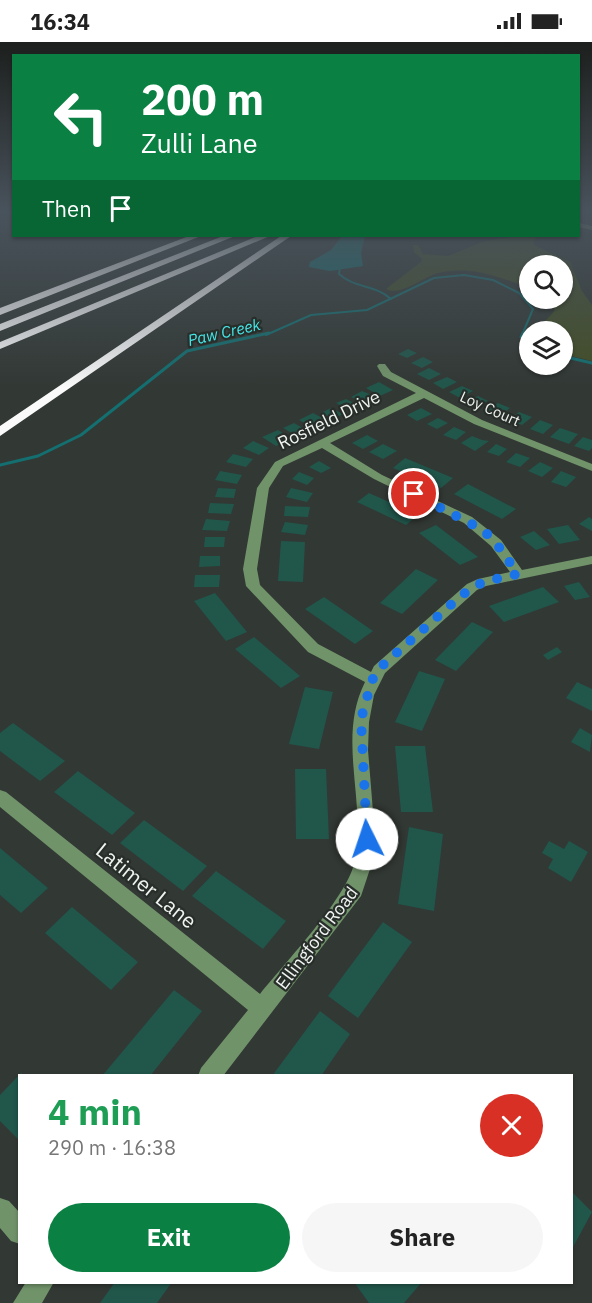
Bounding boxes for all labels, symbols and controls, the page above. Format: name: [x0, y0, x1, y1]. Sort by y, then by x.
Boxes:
text: 16:34: [30, 7, 90, 36]
text: 200 m: [141, 72, 264, 127]
icon: left: [42, 78, 120, 156]
text: Zulli Lane: [141, 125, 258, 160]
icon: arrive: [104, 192, 137, 225]
text: Then: [42, 194, 92, 223]
map controls: [519, 255, 573, 375]
button: search: [519, 255, 573, 309]
water label: Paw Creek: [186, 314, 263, 350]
button: layers: [519, 321, 573, 375]
street label: Rosfield Drive: [274, 385, 384, 454]
street label: Loy Court: [457, 387, 523, 430]
pin: [388, 468, 439, 519]
icon: arrive: [397, 477, 430, 510]
position arrow: [335, 807, 399, 871]
street label: Latimer Lane: [90, 836, 203, 935]
street label: Ellingford Road: [270, 882, 363, 994]
text: 4 min: [48, 1088, 142, 1135]
button: close: [480, 1094, 543, 1157]
text: 290 m · 16:38: [48, 1134, 176, 1161]
button: Exit: [48, 1203, 290, 1272]
button: Share: [302, 1203, 543, 1272]

